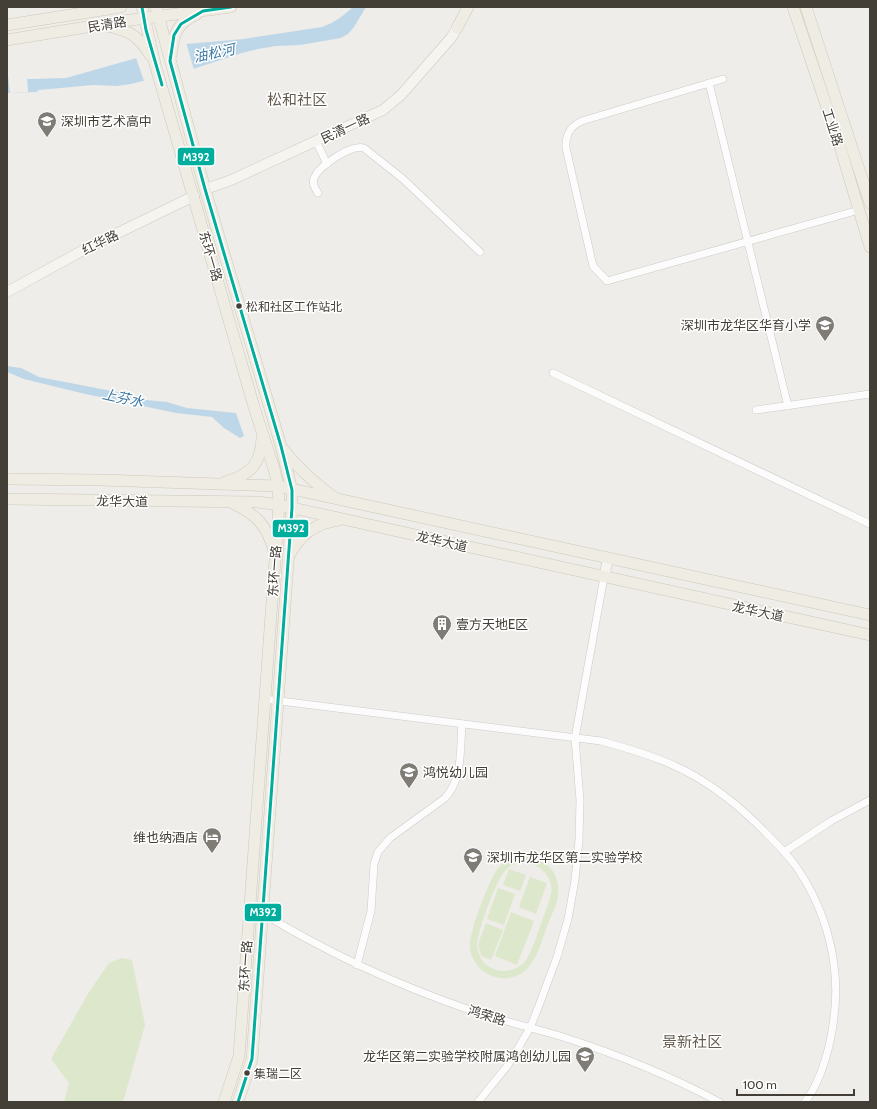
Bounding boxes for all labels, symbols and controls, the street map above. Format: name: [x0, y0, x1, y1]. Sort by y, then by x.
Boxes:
street label: 民清路: [86, 13, 128, 35]
water label: 油松河: [192, 39, 239, 66]
district label: 松和社区: [267, 91, 327, 109]
street label: 工业路: [819, 106, 847, 148]
school or university icon: 深圳市艺术高中: [36, 110, 58, 138]
street label: 民清一路: [318, 110, 372, 146]
place label: 深圳市艺术高中: [61, 113, 152, 129]
line badge: M392: [177, 147, 215, 166]
text: M392: [182, 150, 210, 164]
street label: 红华路: [79, 226, 121, 258]
street label: 东环一路: [196, 229, 226, 283]
place label: 松和社区工作站北: [246, 299, 342, 314]
marker: 松和社区工作站北: [234, 301, 244, 311]
school or university icon: 深圳市龙华区华育小学: [814, 314, 836, 342]
place label: 深圳市龙华区华育小学: [681, 317, 811, 333]
water label: 上芬水: [101, 385, 146, 411]
street label: 龙华大道: [96, 493, 148, 509]
line badge: M392: [272, 519, 309, 538]
text: M392: [277, 521, 305, 535]
street label: 龙华大道: [415, 527, 469, 555]
street label: 东环一路: [264, 544, 284, 598]
street label: 龙华大道: [731, 598, 785, 624]
building icon: 壹方天地E区: [431, 613, 453, 641]
place label: 壹方天地E区: [456, 616, 528, 632]
school or university icon: 鸿悦幼儿园: [398, 761, 420, 789]
place label: 鸿悦幼儿园: [423, 764, 488, 780]
hotel icon: 维也纳酒店: [201, 826, 223, 854]
place label: 维也纳酒店: [133, 829, 198, 845]
school or university icon: 深圳市龙华区第二实验学校: [462, 846, 484, 874]
place label: 深圳市龙华区第二实验学校: [487, 849, 643, 865]
line badge: M392: [244, 903, 282, 922]
text: M392: [249, 905, 277, 919]
street label: 东环一路: [235, 939, 255, 993]
street label: 鸿荣路: [466, 1002, 508, 1028]
district label: 景新社区: [662, 1033, 722, 1051]
school or university icon: 龙华区第二实验学校附属鸿创幼儿园: [574, 1045, 596, 1073]
place label: 龙华区第二实验学校附属鸿创幼儿园: [363, 1048, 571, 1064]
place label: 集瑞二区: [254, 1066, 302, 1081]
marker: 集瑞二区: [242, 1068, 252, 1078]
scale bar: [737, 1071, 854, 1097]
text: 100 m: [743, 1077, 777, 1092]

